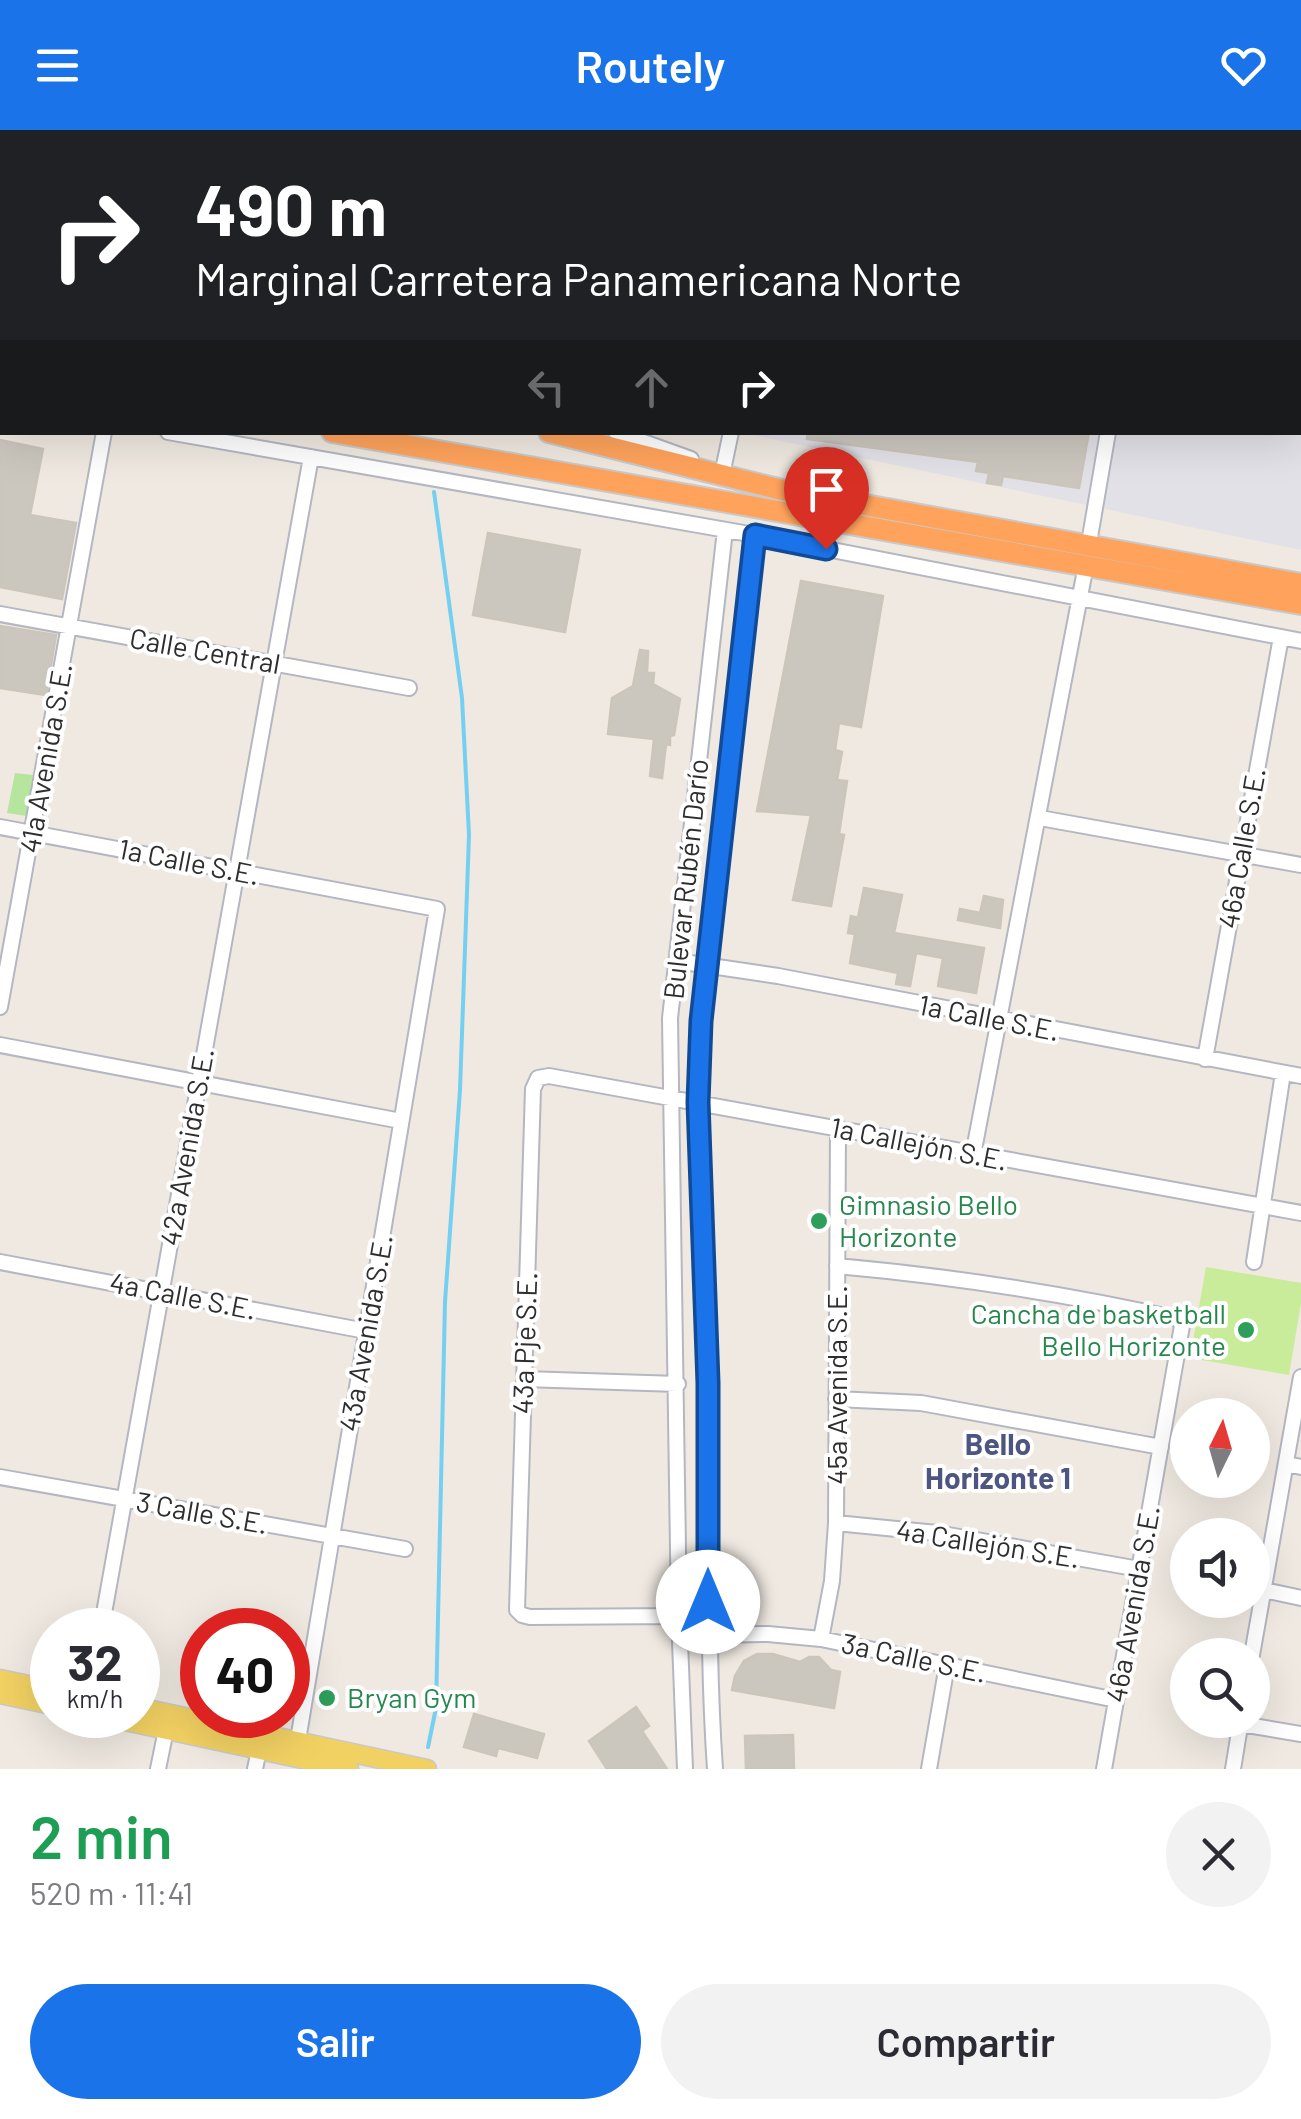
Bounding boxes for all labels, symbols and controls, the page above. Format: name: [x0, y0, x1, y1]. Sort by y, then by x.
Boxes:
icon: menu: [30, 38, 85, 93]
text: Routely: [575, 38, 726, 92]
icon: heart: [1216, 38, 1271, 93]
text: 490 m: [195, 166, 387, 250]
icon: right: [30, 170, 160, 300]
text: Marginal Carretera Panamericana Norte: [195, 251, 962, 305]
icon: left: [519, 360, 574, 415]
icon: ahead: [624, 360, 679, 415]
icon: right: [729, 360, 784, 415]
pin: [784, 447, 869, 550]
icon: arrive: [799, 462, 854, 517]
street label: Calle Central: [127, 620, 283, 680]
street label: 41a Avenida S.E.: [12, 660, 78, 856]
street label: Bulevar Rubén Darío: [655, 757, 715, 1001]
street label: 46a Calle S.E.: [1210, 765, 1272, 931]
street label: 1a Calle S.E.: [116, 831, 262, 891]
street label: 1a Calle S.E.: [916, 987, 1062, 1047]
street label: 42a Avenida S.E.: [152, 1045, 220, 1248]
street label: 1a Callejón S.E.: [828, 1109, 1011, 1177]
place label: Gimnasio Bello Horizonte: [839, 1187, 1018, 1253]
marker: Gimnasio Bello Horizonte: [808, 1210, 830, 1232]
street label: 43a Avenida S.E.: [331, 1232, 399, 1434]
street label: 4a Calle S.E.: [107, 1264, 259, 1326]
street label: 43a Pje S.E.: [505, 1271, 543, 1415]
street label: 45a Avenida S.E.: [819, 1285, 853, 1485]
place label: Cancha de basketball Bello Horizonte: [971, 1296, 1226, 1362]
marker: Cancha de basketball Bello Horizonte: [1235, 1319, 1257, 1341]
north arrow: [1170, 1398, 1270, 1498]
map controls: [1170, 1398, 1270, 1738]
district label: Bello Horizonte 1: [925, 1425, 1071, 1495]
street label: 3 Calle S.E.: [134, 1484, 271, 1540]
street label: 46a Avenida S.E.: [1098, 1503, 1166, 1705]
street label: 4a Callejón S.E.: [894, 1512, 1082, 1574]
button: sound: [1170, 1518, 1270, 1618]
position arrow: [656, 1550, 760, 1654]
speed limit sign: 40: [180, 1608, 310, 1738]
street label: 3a Calle S.E.: [839, 1625, 990, 1689]
text: 32: [67, 1631, 122, 1691]
button: search: [1170, 1638, 1270, 1738]
place label: Bryan Gym: [347, 1680, 476, 1714]
text: km/h: [67, 1683, 123, 1713]
marker: Bryan Gym: [316, 1687, 338, 1709]
text: 2 min: [30, 1799, 173, 1871]
button: close: [1166, 1802, 1271, 1907]
text: 520 m · 11:41: [30, 1873, 193, 1911]
button: Salir: [30, 1984, 641, 2099]
button: Compartir: [661, 1984, 1271, 2099]

